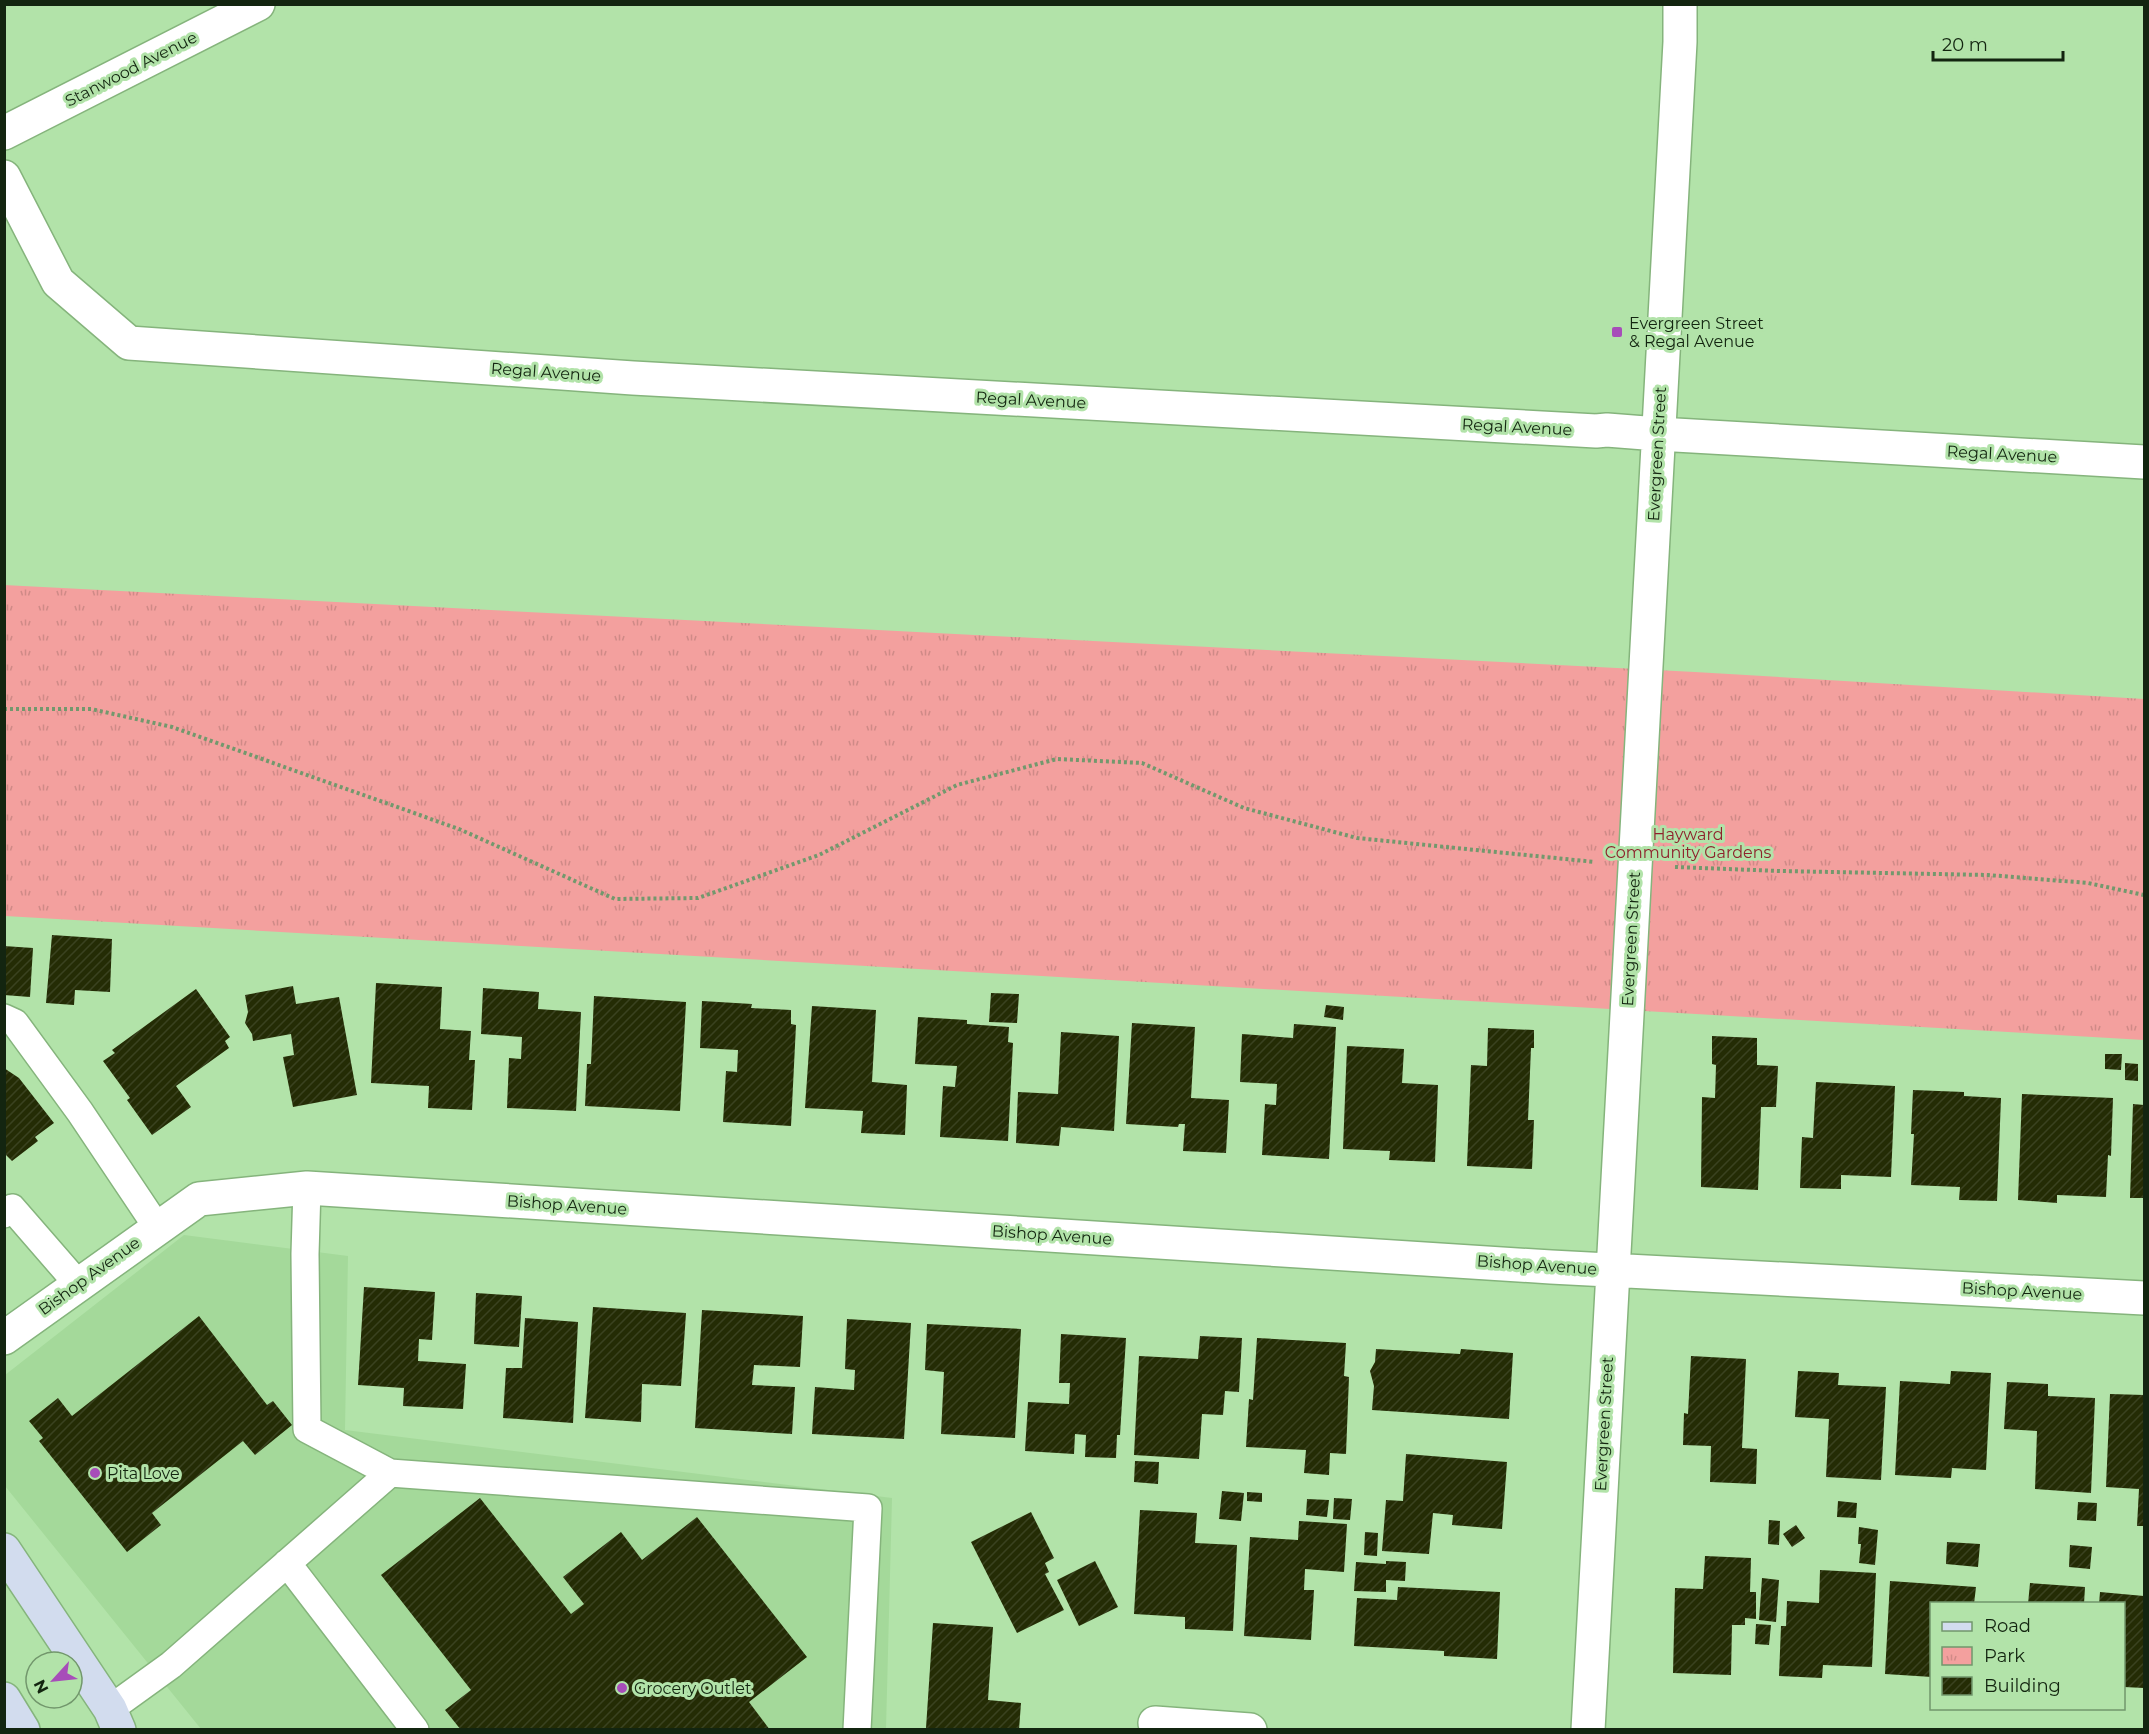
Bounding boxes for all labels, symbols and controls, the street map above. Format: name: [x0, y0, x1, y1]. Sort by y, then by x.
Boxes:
scale bar: [1933, 24, 2064, 62]
street label: Stanwood Avenue: [62, 28, 200, 110]
text: 20 m: [1942, 34, 1988, 56]
place label: Evergreen Street & Regal Avenue: [1629, 314, 1764, 351]
marker: Evergreen Street & Regal Avenue: [1610, 325, 1624, 339]
street label: Regal Avenue: [490, 359, 602, 385]
street label: Evergreen Street: [1644, 386, 1670, 522]
street label: Regal Avenue: [975, 388, 1087, 412]
street label: Regal Avenue: [1461, 415, 1573, 439]
street label: Regal Avenue: [1946, 442, 2058, 466]
park label: Hayward Community Gardens: [1605, 825, 1772, 862]
street label: Evergreen Street: [1618, 871, 1644, 1007]
street label: Bishop Avenue: [506, 1191, 628, 1219]
street label: Bishop Avenue: [991, 1221, 1113, 1249]
street label: Bishop Avenue: [35, 1233, 143, 1319]
street label: Bishop Avenue: [1476, 1251, 1598, 1279]
street label: Bishop Avenue: [1961, 1278, 2083, 1304]
street label: Evergreen Street: [1591, 1356, 1617, 1492]
place label: Pita Love: [107, 1464, 180, 1483]
marker: Pita Love: [88, 1466, 102, 1480]
legend: [1930, 1602, 2125, 1710]
text: Road: [1984, 1615, 2031, 1637]
text: Park: [1984, 1645, 2025, 1667]
north arrow: [24, 1650, 84, 1710]
text: Building: [1984, 1675, 2061, 1697]
text: N: [30, 1677, 52, 1697]
place label: Grocery Outlet: [634, 1679, 752, 1698]
marker: Grocery Outlet: [615, 1681, 629, 1695]

